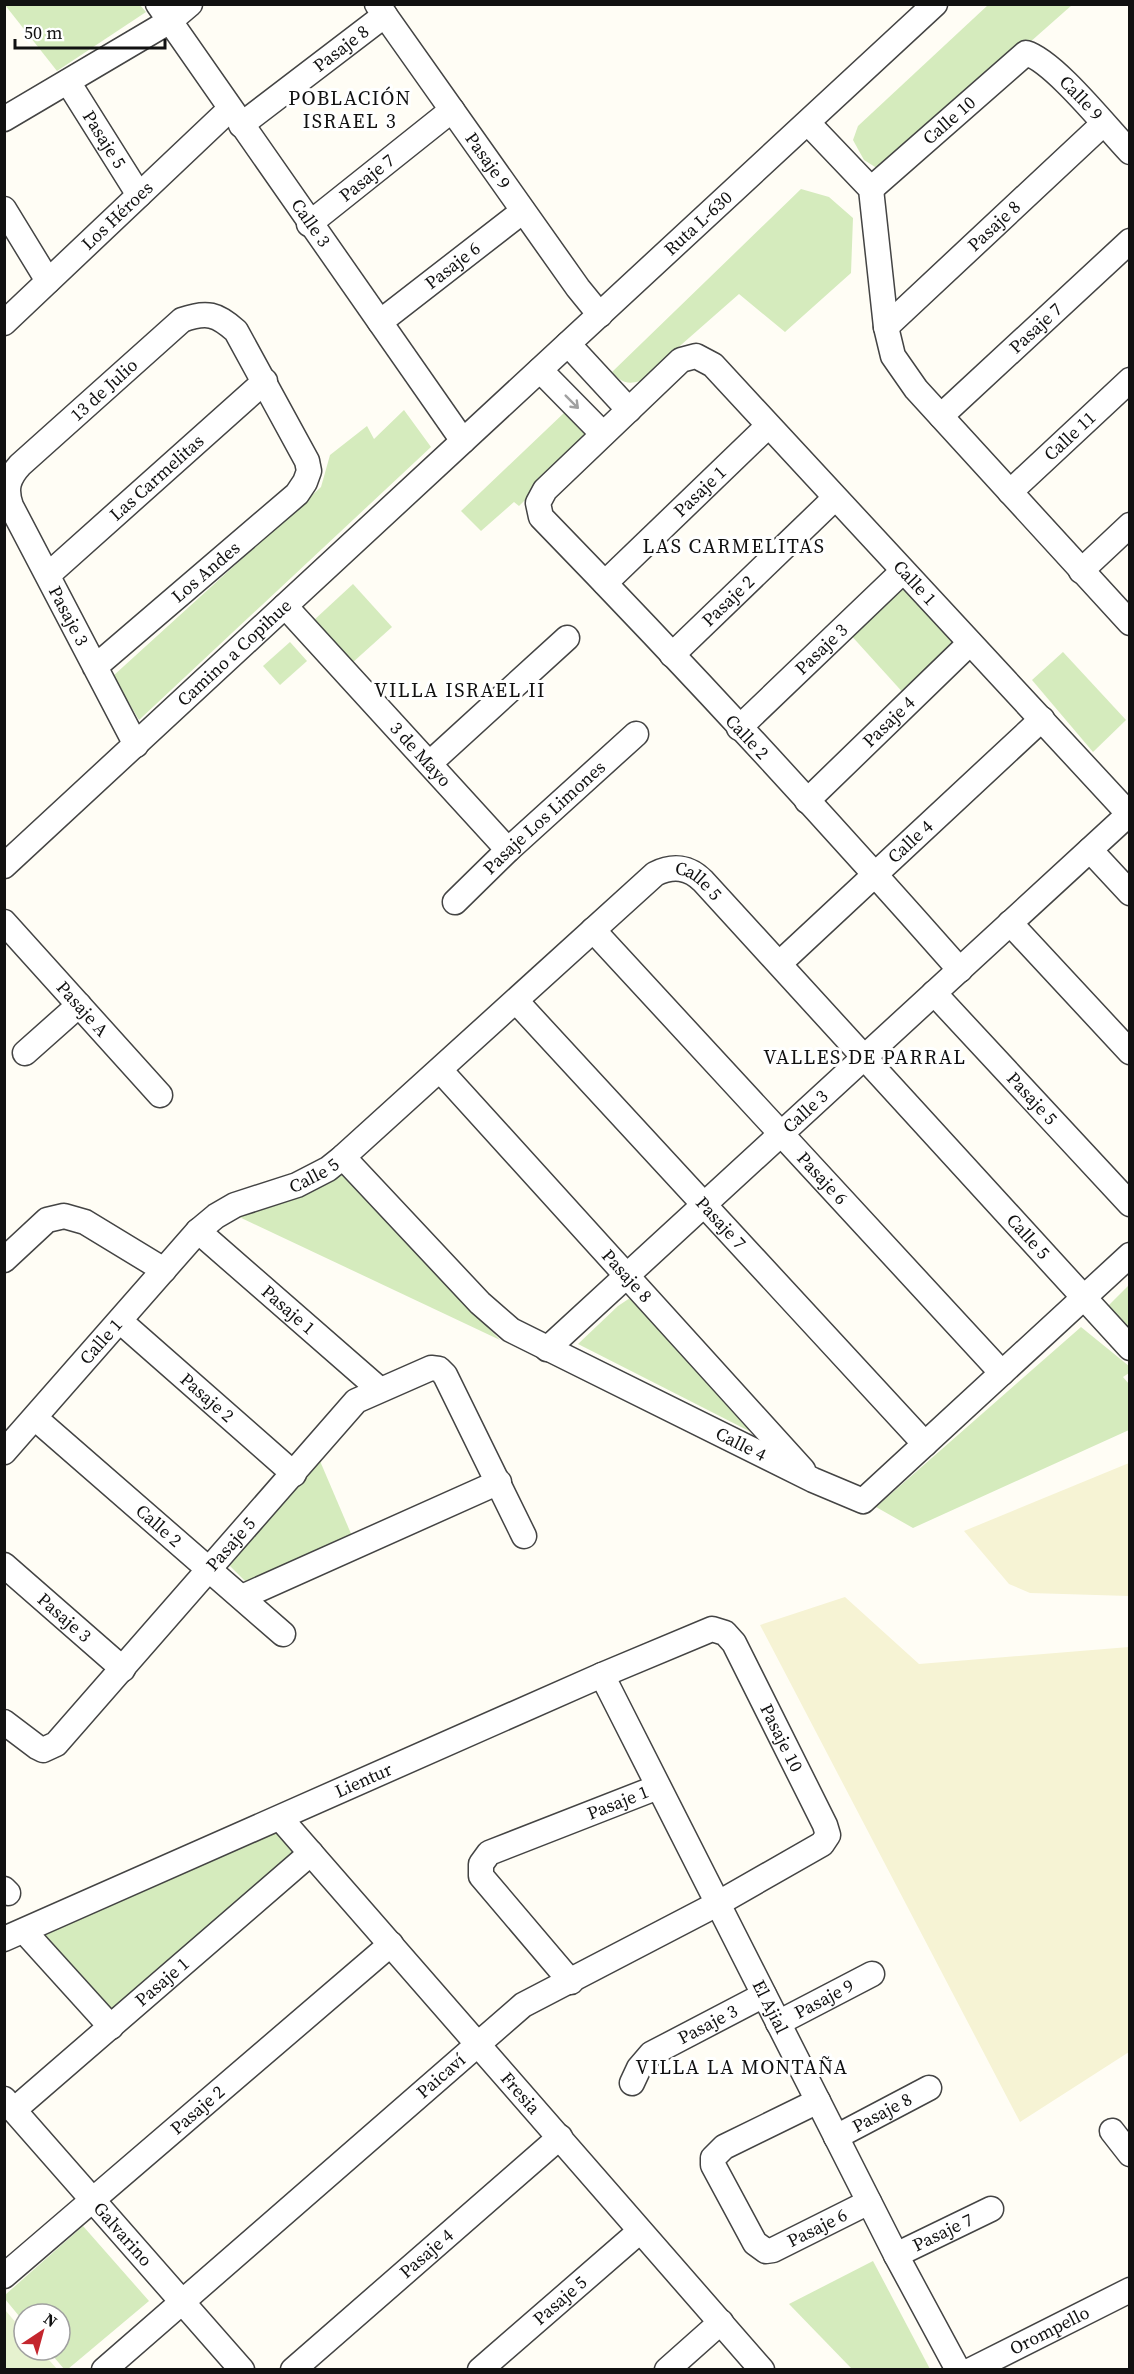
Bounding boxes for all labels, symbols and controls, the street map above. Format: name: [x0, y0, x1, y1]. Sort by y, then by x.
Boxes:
scale bar: [15, 12, 165, 50]
street label: Pasaje 8: [308, 19, 374, 78]
text: 50 m: [24, 20, 62, 45]
street label: Calle 9: [1054, 70, 1109, 126]
district label: POBLACIÓN ISRAEL 3: [288, 84, 412, 135]
street label: Calle 10: [917, 90, 981, 150]
street label: Pasaje 5: [77, 106, 132, 173]
street label: Pasaje 9: [460, 127, 517, 194]
street label: Pasaje 7: [334, 148, 399, 207]
street label: Los Héroes: [76, 175, 158, 255]
street label: Ruta L-630: [658, 185, 737, 261]
street label: Calle 3: [286, 194, 337, 252]
street label: Pasaje 8: [962, 194, 1026, 257]
street label: Pasaje 6: [419, 236, 485, 295]
street label: Pasaje 7: [1003, 297, 1067, 359]
street label: 13 de Julio: [64, 352, 143, 427]
one-way arrow: [565, 395, 579, 410]
street label: Calle 11: [1038, 405, 1101, 466]
street label: Las Carmelitas: [104, 428, 209, 526]
street label: Pasaje 1: [668, 460, 732, 522]
district label: LAS CARMELITAS: [642, 532, 826, 560]
street label: Los Andes: [166, 535, 245, 608]
street label: Calle 1: [888, 554, 943, 611]
street label: Pasaje 2: [696, 569, 760, 632]
street label: Pasaje 3: [43, 582, 95, 650]
street label: Camino a Copihue: [171, 593, 297, 712]
street label: Pasaje 3: [789, 618, 853, 680]
district label: VILLA ISRAEL II: [374, 676, 546, 704]
street label: Pasaje 4: [857, 690, 920, 753]
street label: Calle 2: [720, 709, 775, 765]
street label: 3 de Mayo: [385, 716, 457, 792]
street label: Pasaje Los Limones: [477, 754, 611, 880]
street label: Calle 4: [882, 814, 938, 869]
street label: Calle 5: [674, 855, 728, 906]
street label: Pasaje A: [51, 975, 115, 1042]
district label: VALLES DE PARRAL: [763, 1043, 967, 1071]
street label: Pasaje 5: [1001, 1066, 1063, 1130]
street label: Calle 3: [777, 1084, 833, 1138]
street label: Pasaje 6: [792, 1146, 854, 1210]
street label: Calle 5: [286, 1152, 344, 1199]
street label: Pasaje 7: [690, 1191, 752, 1255]
street label: Calle 5: [1001, 1208, 1056, 1264]
street label: Pasaje 8: [596, 1243, 658, 1308]
street label: Pasaje 1: [256, 1279, 321, 1340]
street label: Calle 1: [74, 1313, 128, 1370]
street label: Pasaje 2: [175, 1367, 240, 1428]
street label: Calle 4: [712, 1421, 771, 1467]
street label: Calle 2: [131, 1498, 187, 1552]
street label: Pasaje 5: [200, 1511, 261, 1576]
street label: Pasaje 3: [32, 1587, 97, 1648]
street label: Pasaje 10: [754, 1699, 809, 1776]
street label: Lientur: [331, 1756, 396, 1803]
street label: Pasaje 1: [583, 1779, 652, 1826]
street label: Pasaje 1: [129, 1951, 194, 2012]
street label: Pasaje 9: [790, 1973, 858, 2024]
street label: El Ajial: [747, 1975, 795, 2038]
street label: Pasaje 3: [673, 1998, 742, 2050]
street label: Paicaví: [411, 2047, 470, 2104]
district label: VILLA LA MONTAÑA: [635, 2053, 849, 2081]
street label: Fresia: [495, 2066, 547, 2120]
street label: Pasaje 2: [165, 2079, 230, 2140]
street label: Pasaje 8: [848, 2086, 916, 2138]
street label: Galvarino: [88, 2196, 158, 2272]
street label: Pasaje 6: [783, 2202, 851, 2253]
street label: Pasaje 7: [908, 2207, 977, 2257]
street label: Pasaje 4: [394, 2223, 458, 2284]
street label: Pasaje 5: [527, 2270, 592, 2331]
street label: Orompello: [1005, 2299, 1094, 2361]
north arrow: [12, 2302, 72, 2362]
text: N: [40, 2308, 62, 2332]

